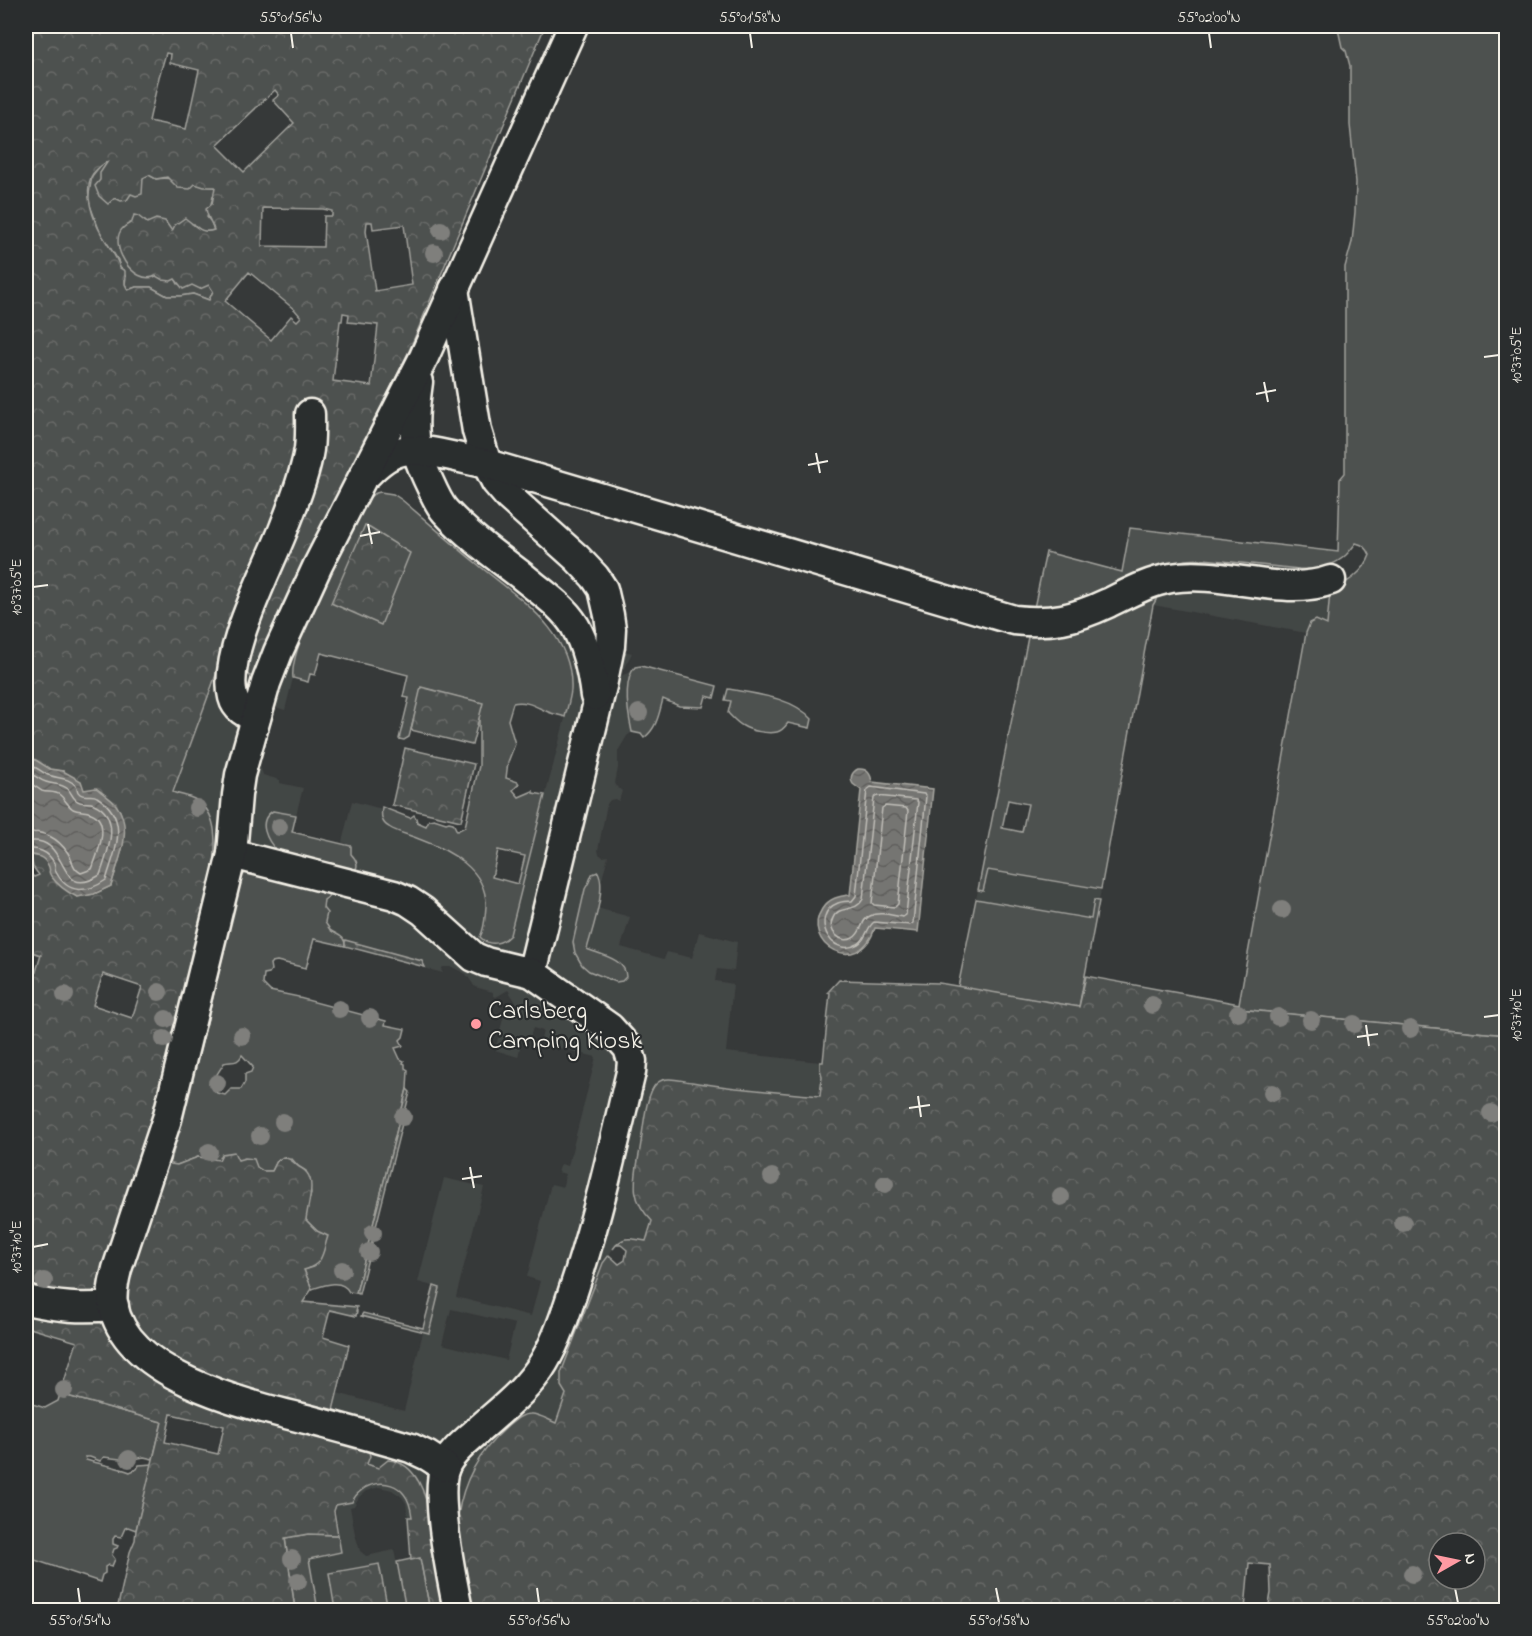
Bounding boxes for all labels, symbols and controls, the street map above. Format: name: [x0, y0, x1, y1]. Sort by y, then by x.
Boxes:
text: 55°01'56"N: [260, 7, 322, 29]
text: 55°01'58"N: [719, 7, 781, 29]
text: 55°02'00"N: [1177, 7, 1241, 29]
text: 10°37'05"E: [1506, 327, 1528, 383]
text: 10°37'05"E: [6, 559, 28, 615]
text: 10°37'10"E: [1506, 988, 1528, 1042]
place label: Carlsberg Camping Kiosk: [488, 993, 642, 1061]
marker: Carlsberg Camping Kiosk: [469, 1017, 483, 1031]
text: 10°37'10"E: [6, 1220, 28, 1274]
north arrow: [1427, 1531, 1487, 1591]
text: N: [1457, 1552, 1483, 1566]
text: 55°01'54"N: [49, 1610, 111, 1632]
text: 55°01'56"N: [508, 1610, 570, 1632]
text: 55°01'58"N: [968, 1610, 1030, 1632]
text: 55°02'00"N: [1426, 1610, 1490, 1632]

